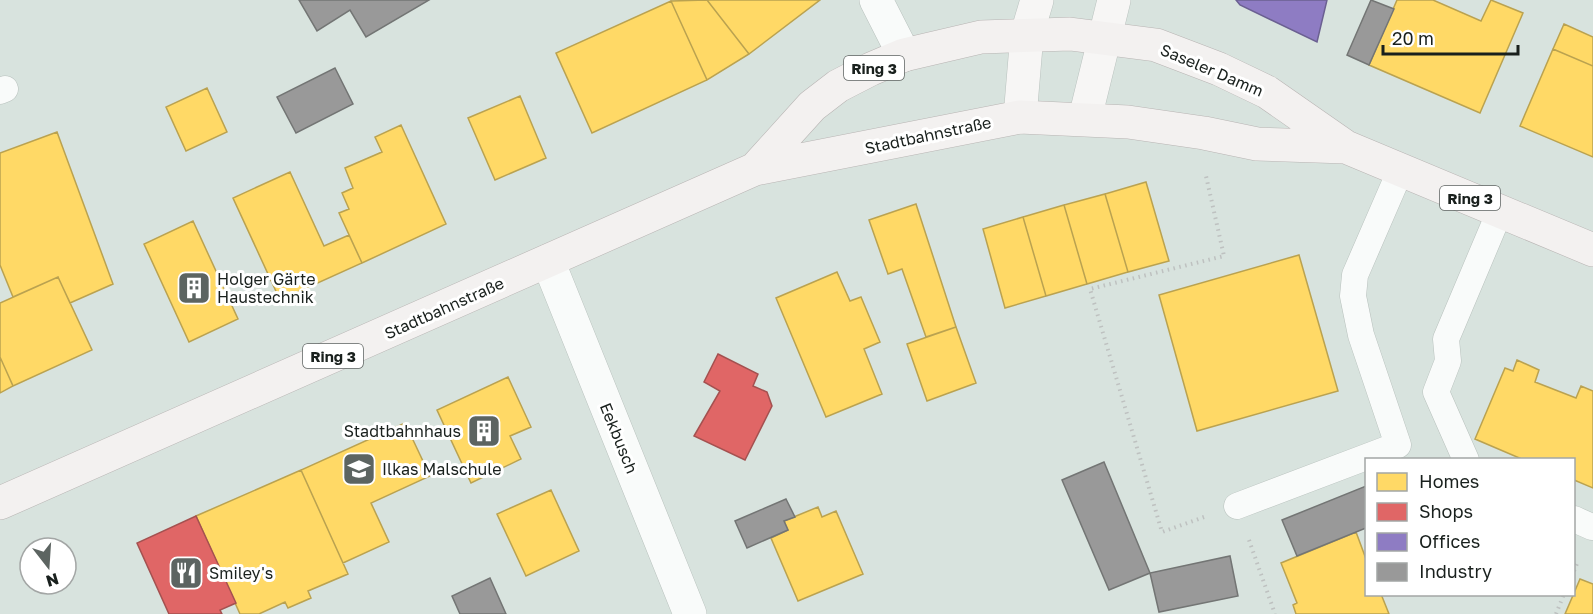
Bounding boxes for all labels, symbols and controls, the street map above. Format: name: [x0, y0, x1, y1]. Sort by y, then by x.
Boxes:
scale bar: [1383, 18, 1518, 56]
text: 20 m: [1392, 27, 1434, 49]
street label: Saseler Damm: [1157, 39, 1267, 101]
road number: Ring 3: [844, 56, 904, 80]
street label: Stadtbahnstraße: [863, 112, 993, 158]
road number: Ring 3: [1440, 186, 1500, 210]
place label: Holger Gärte Haustechnik: [217, 269, 316, 307]
building icon: Holger Gärte Haustechnik: [176, 270, 212, 306]
street label: Stadtbahnstraße: [381, 273, 507, 343]
road number: Ring 3: [303, 344, 363, 368]
street label: Eekbusch: [596, 400, 642, 476]
building icon: Stadtbahnhaus: [466, 413, 502, 449]
place label: Stadtbahnhaus: [344, 421, 461, 441]
school or university icon: Ilkas Malschule: [341, 451, 377, 487]
legend: [1365, 458, 1575, 596]
place label: Ilkas Malschule: [382, 459, 501, 479]
text: Homes: [1419, 470, 1479, 492]
text: Shops: [1419, 500, 1473, 522]
text: Offices: [1419, 530, 1480, 552]
north arrow: [18, 536, 78, 596]
restaurant icon: Smiley's: [168, 555, 204, 591]
text: Industry: [1419, 560, 1492, 582]
place label: Smiley's: [209, 563, 273, 583]
text: N: [44, 569, 61, 592]

